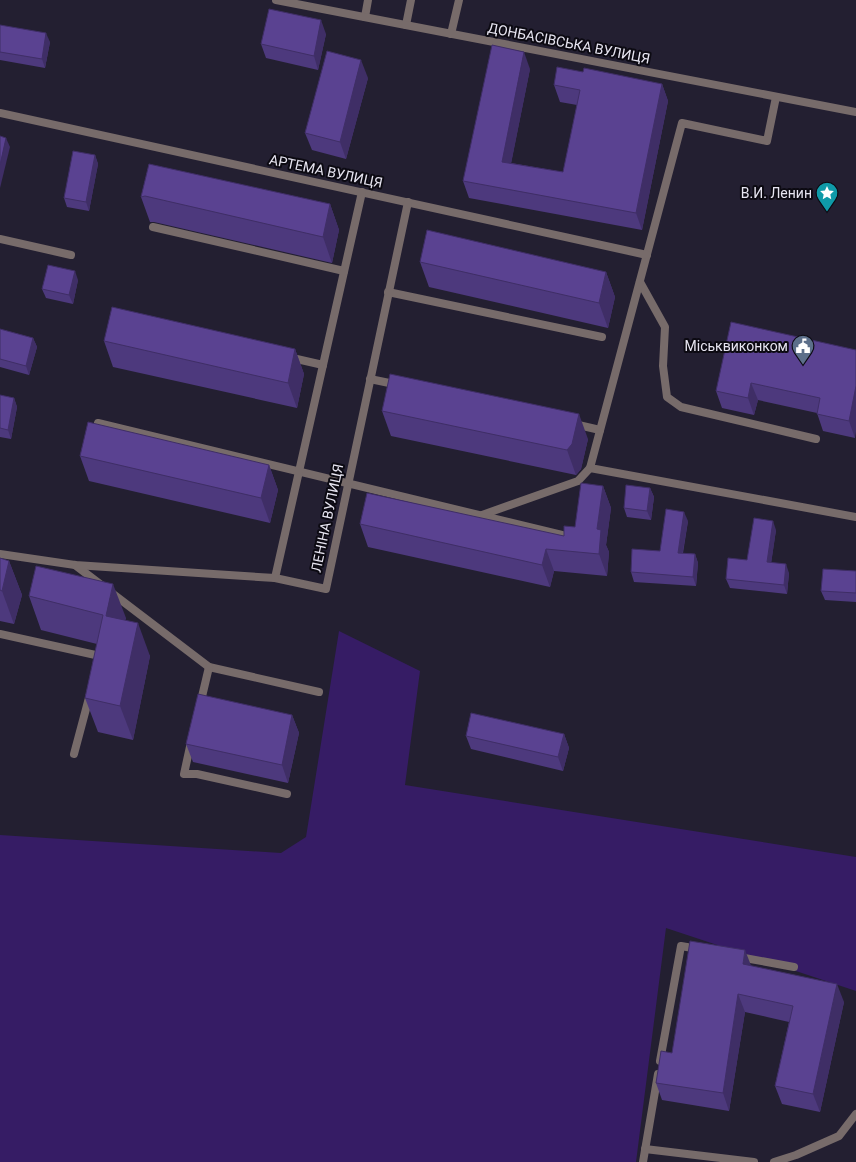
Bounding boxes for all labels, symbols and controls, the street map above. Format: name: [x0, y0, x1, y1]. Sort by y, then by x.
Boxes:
street label: ДОНБАСІВСЬКА ВУЛИЦЯ: [486, 19, 652, 67]
street label: АРТЕМА ВУЛИЦЯ: [268, 151, 384, 191]
place icon: В.И. Ленин: [814, 180, 840, 213]
place label: В.И. Ленин: [741, 185, 812, 201]
public building icon: Міськвиконком: [790, 333, 816, 366]
place label: Міськвиконком: [685, 338, 788, 354]
street label: ЛЕНІНА ВУЛИЦЯ: [308, 462, 346, 574]

